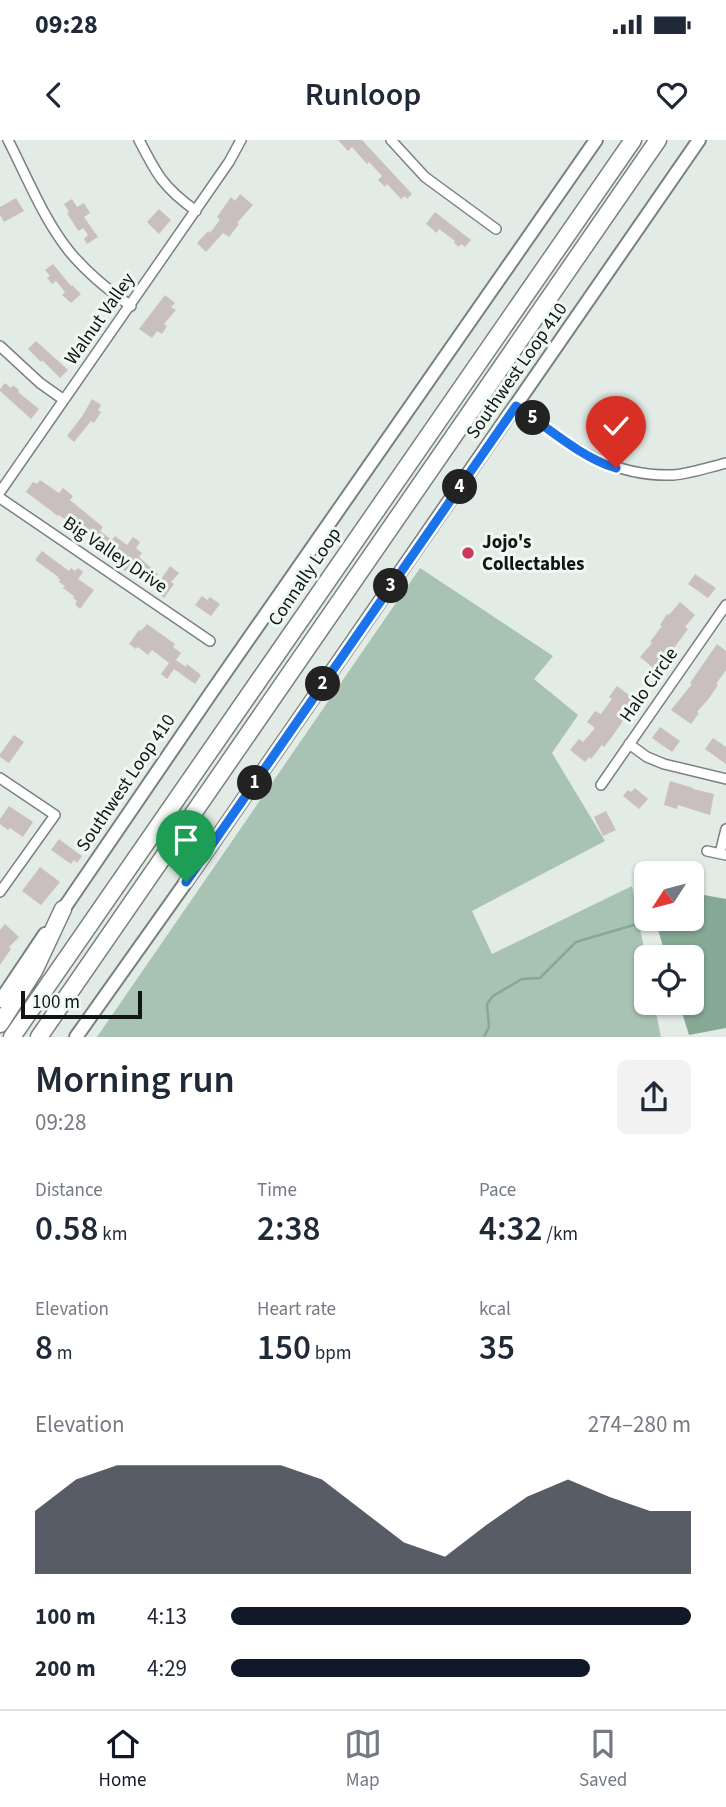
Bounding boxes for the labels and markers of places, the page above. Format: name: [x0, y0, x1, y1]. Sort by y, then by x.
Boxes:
pin: [586, 396, 646, 468]
pin: 5: [516, 400, 550, 436]
pin: 4: [442, 470, 477, 504]
place label: Jojo's Collectables: [482, 529, 585, 578]
marker: Jojo's Collectables: [460, 545, 476, 561]
pin: 3: [374, 568, 408, 604]
pin: 2: [306, 666, 340, 702]
pin: 1: [238, 766, 272, 800]
pin: [156, 810, 216, 882]

